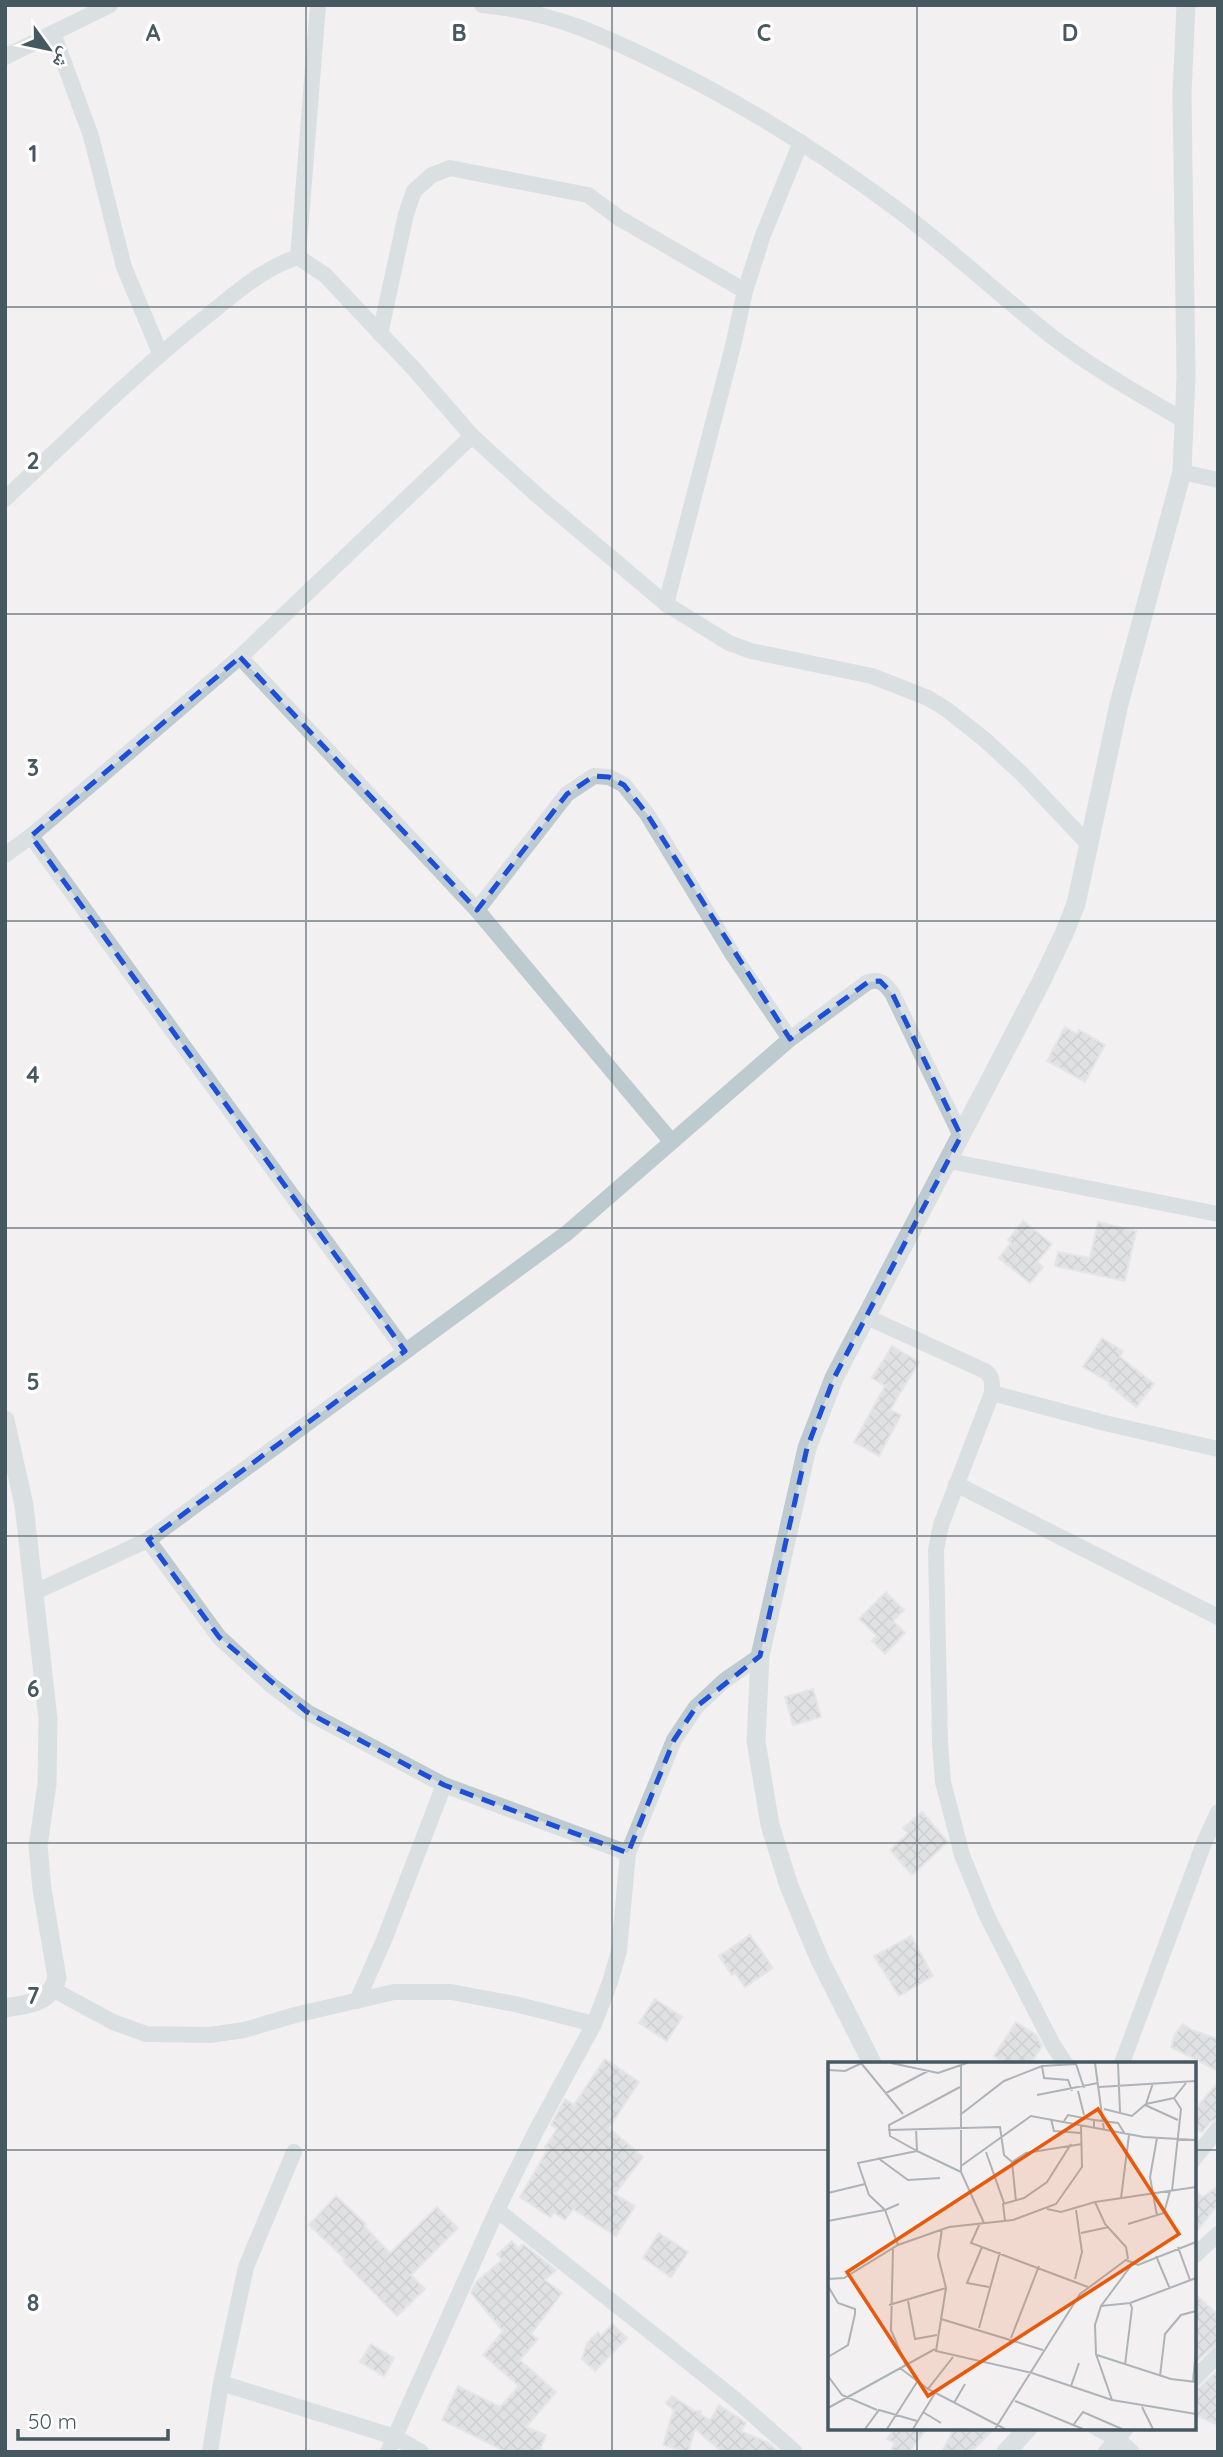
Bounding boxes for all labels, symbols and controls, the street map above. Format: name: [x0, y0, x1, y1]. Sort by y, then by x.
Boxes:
north arrow: [14, 14, 84, 84]
text: A: [146, 18, 161, 47]
text: B: [451, 18, 467, 47]
text: C: [757, 18, 771, 47]
text: D: [1062, 18, 1078, 47]
text: ش: [48, 43, 79, 73]
text: 1: [29, 139, 37, 168]
text: 2: [26, 446, 40, 475]
text: 3: [27, 753, 39, 782]
text: 4: [26, 1060, 40, 1089]
text: 5: [26, 1367, 40, 1396]
text: 6: [27, 1674, 39, 1703]
text: 7: [27, 1981, 40, 2010]
inset map: [828, 2062, 1195, 2429]
text: 8: [27, 2288, 39, 2317]
scale bar: [18, 2398, 168, 2442]
text: 50 m: [28, 2408, 77, 2434]

